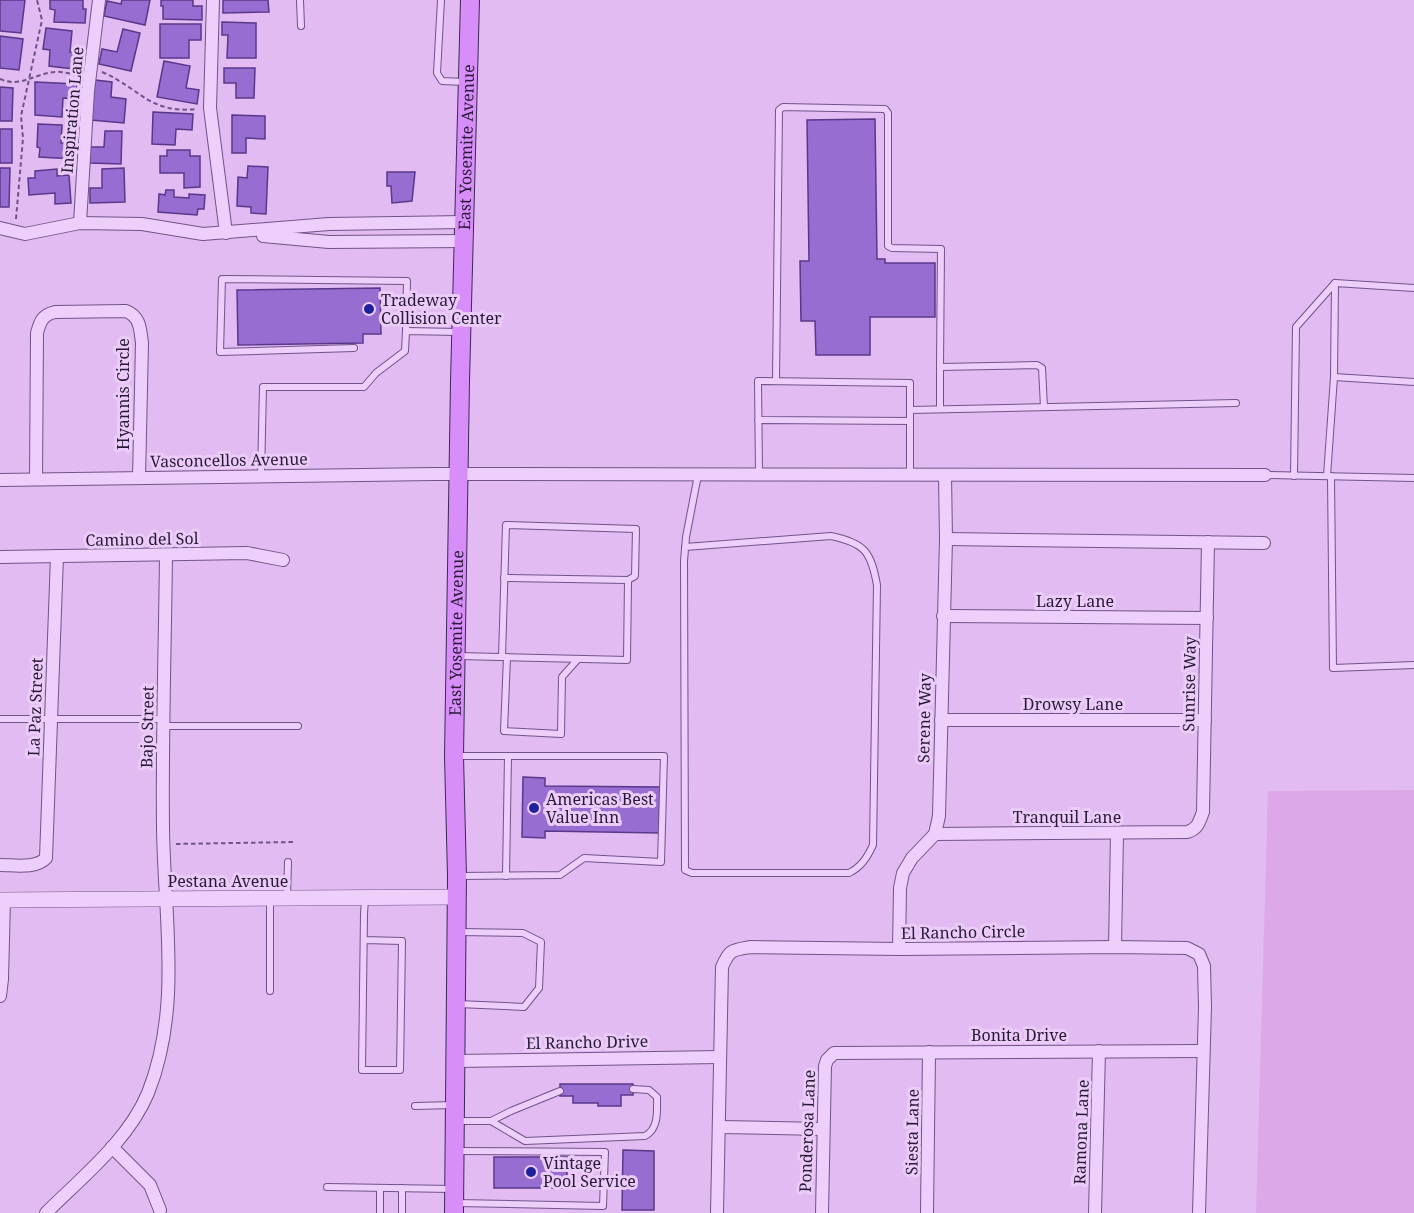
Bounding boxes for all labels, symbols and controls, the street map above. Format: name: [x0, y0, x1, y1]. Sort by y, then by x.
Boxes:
street label: Inspiration Lane: [56, 46, 88, 174]
street label: East Yosemite Avenue: [453, 64, 479, 230]
place label: Tradeway Collision Center: [381, 289, 502, 329]
marker: Tradeway Collision Center: [362, 302, 376, 316]
street label: Hyannis Circle: [112, 338, 134, 450]
street label: Vasconcellos Avenue: [150, 448, 308, 472]
street label: Camino del Sol: [85, 527, 199, 551]
street label: East Yosemite Avenue: [444, 550, 468, 716]
street label: Lazy Lane: [1036, 590, 1114, 612]
street label: Sunrise Way: [1177, 635, 1201, 732]
street label: La Paz Street: [22, 657, 48, 757]
street label: Serene Way: [912, 672, 936, 763]
street label: Bajo Street: [135, 685, 159, 768]
street label: Drowsy Lane: [1023, 693, 1123, 715]
place label: Americas Best Value Inn: [546, 788, 654, 828]
marker: Americas Best Value Inn: [527, 801, 541, 815]
street label: Tranquil Lane: [1013, 806, 1121, 828]
street label: Pestana Avenue: [168, 870, 288, 892]
street label: El Rancho Circle: [901, 920, 1025, 944]
street label: Bonita Drive: [971, 1024, 1067, 1046]
street label: El Rancho Drive: [526, 1030, 648, 1054]
street label: Ponderosa Lane: [794, 1069, 820, 1193]
street label: Ramona Lane: [1068, 1079, 1094, 1185]
street label: Siesta Lane: [900, 1089, 924, 1175]
place label: Vintage Pool Service: [543, 1152, 636, 1192]
marker: Vintage Pool Service: [524, 1165, 538, 1179]

